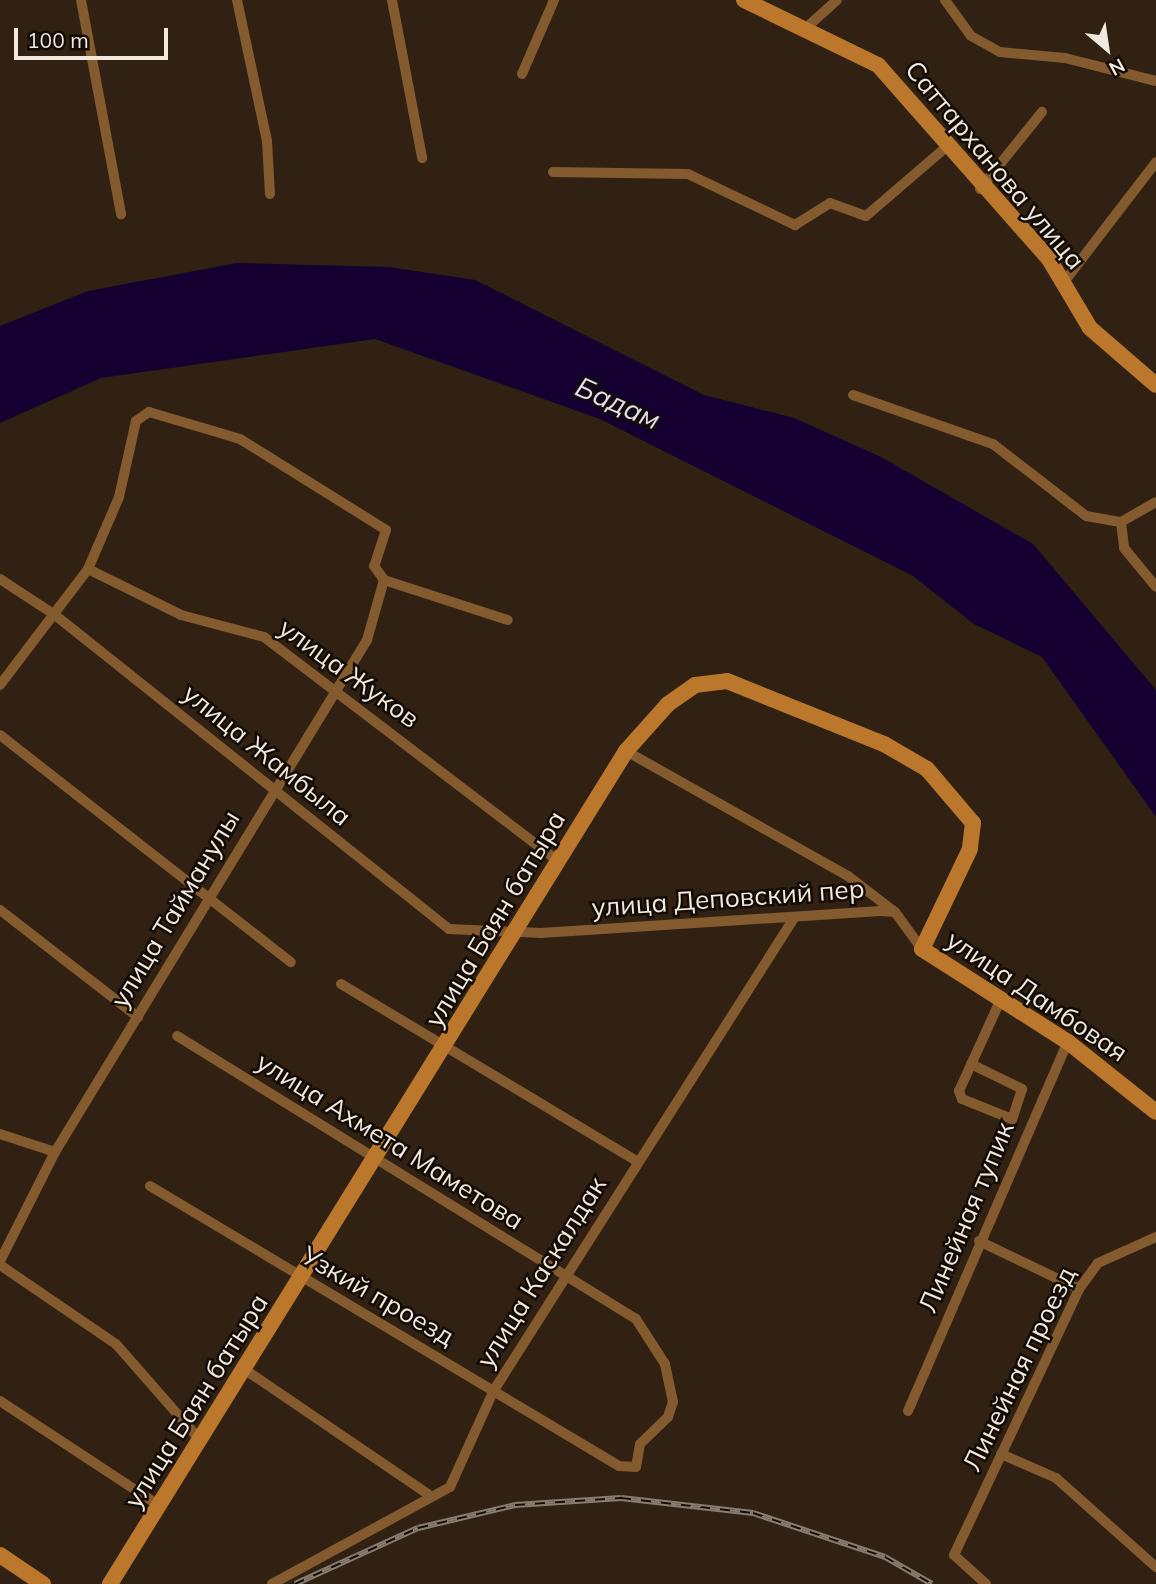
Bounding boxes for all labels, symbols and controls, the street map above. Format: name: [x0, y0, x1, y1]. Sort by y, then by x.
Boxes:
scale bar: [18, 14, 172, 58]
north arrow: [1072, 14, 1142, 84]
text: 100 m: [27, 27, 89, 53]
text: N: [1105, 53, 1129, 81]
street label: Саттарханова улица: [899, 55, 1091, 275]
water label: Бадам: [571, 370, 665, 436]
street label: улица Жуков: [273, 612, 425, 734]
street label: улица Жамбыла: [177, 678, 357, 832]
street label: улица Тайманулы: [104, 805, 246, 1013]
street label: улица Баян батыра: [418, 805, 572, 1033]
street label: улица Деповский пер: [591, 873, 865, 923]
street label: улица Дамбовая: [941, 924, 1133, 1068]
street label: улица Ахмета Маметова: [251, 1046, 529, 1236]
street label: Линейная тупик: [912, 1117, 1020, 1317]
street label: улица Каскалдак: [470, 1171, 612, 1373]
street label: Узкий проезд: [296, 1240, 460, 1352]
street label: Линейная проезд: [956, 1262, 1082, 1476]
street label: улица Баян батыра: [117, 1288, 275, 1514]

